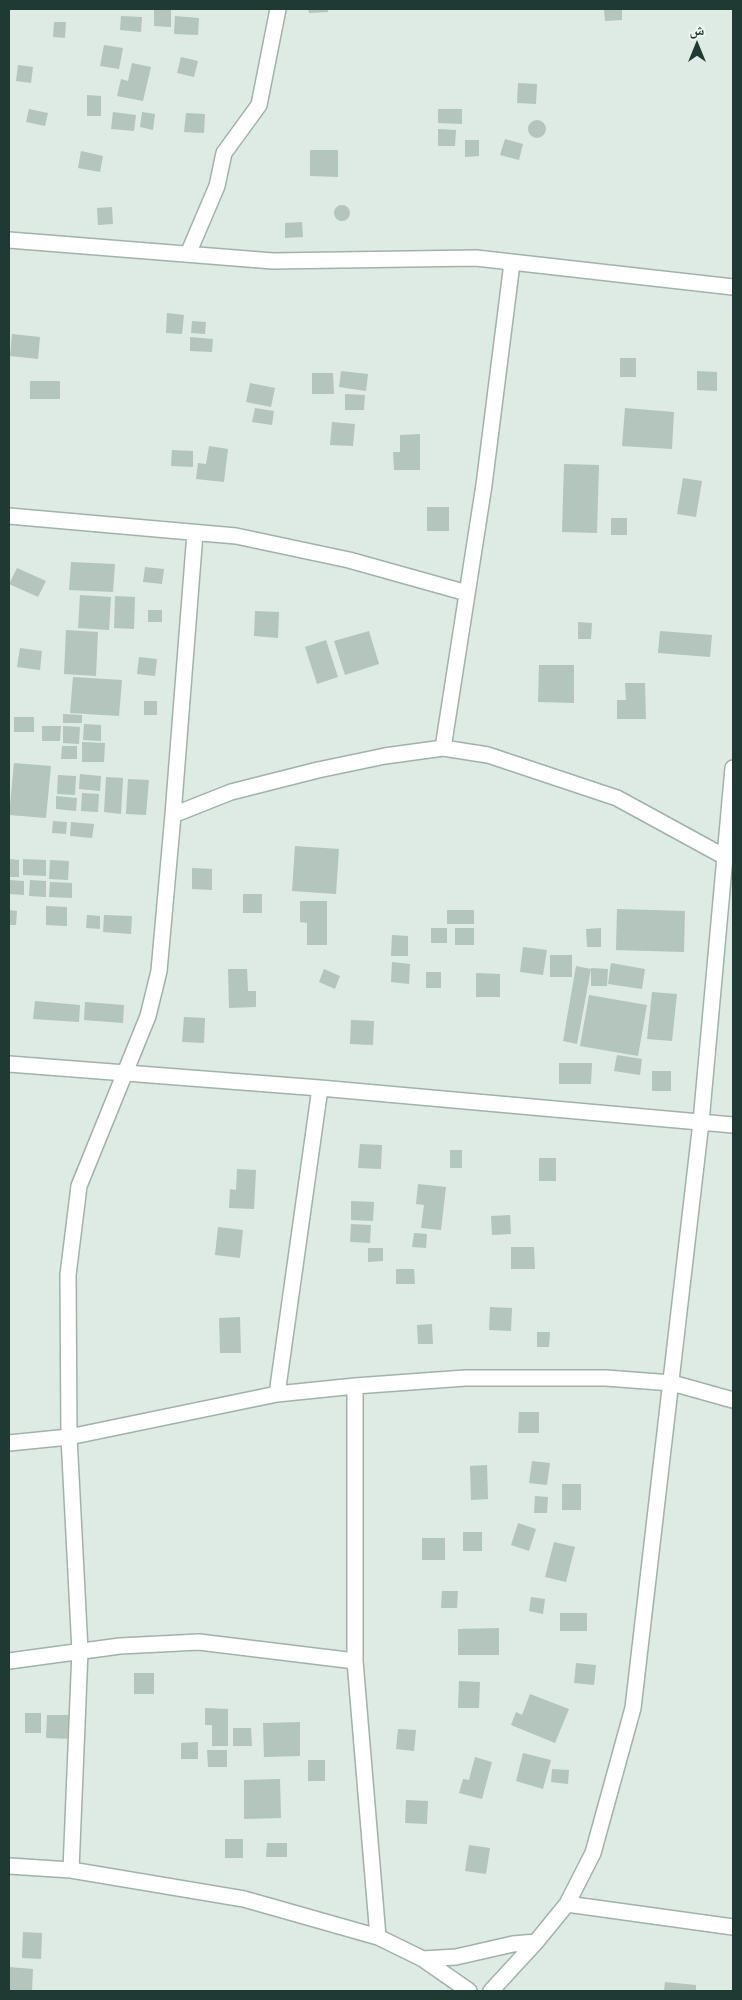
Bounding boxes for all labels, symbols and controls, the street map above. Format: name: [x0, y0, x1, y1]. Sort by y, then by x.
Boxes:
north arrow: [672, 20, 722, 70]
text: ش: [690, 21, 704, 39]

